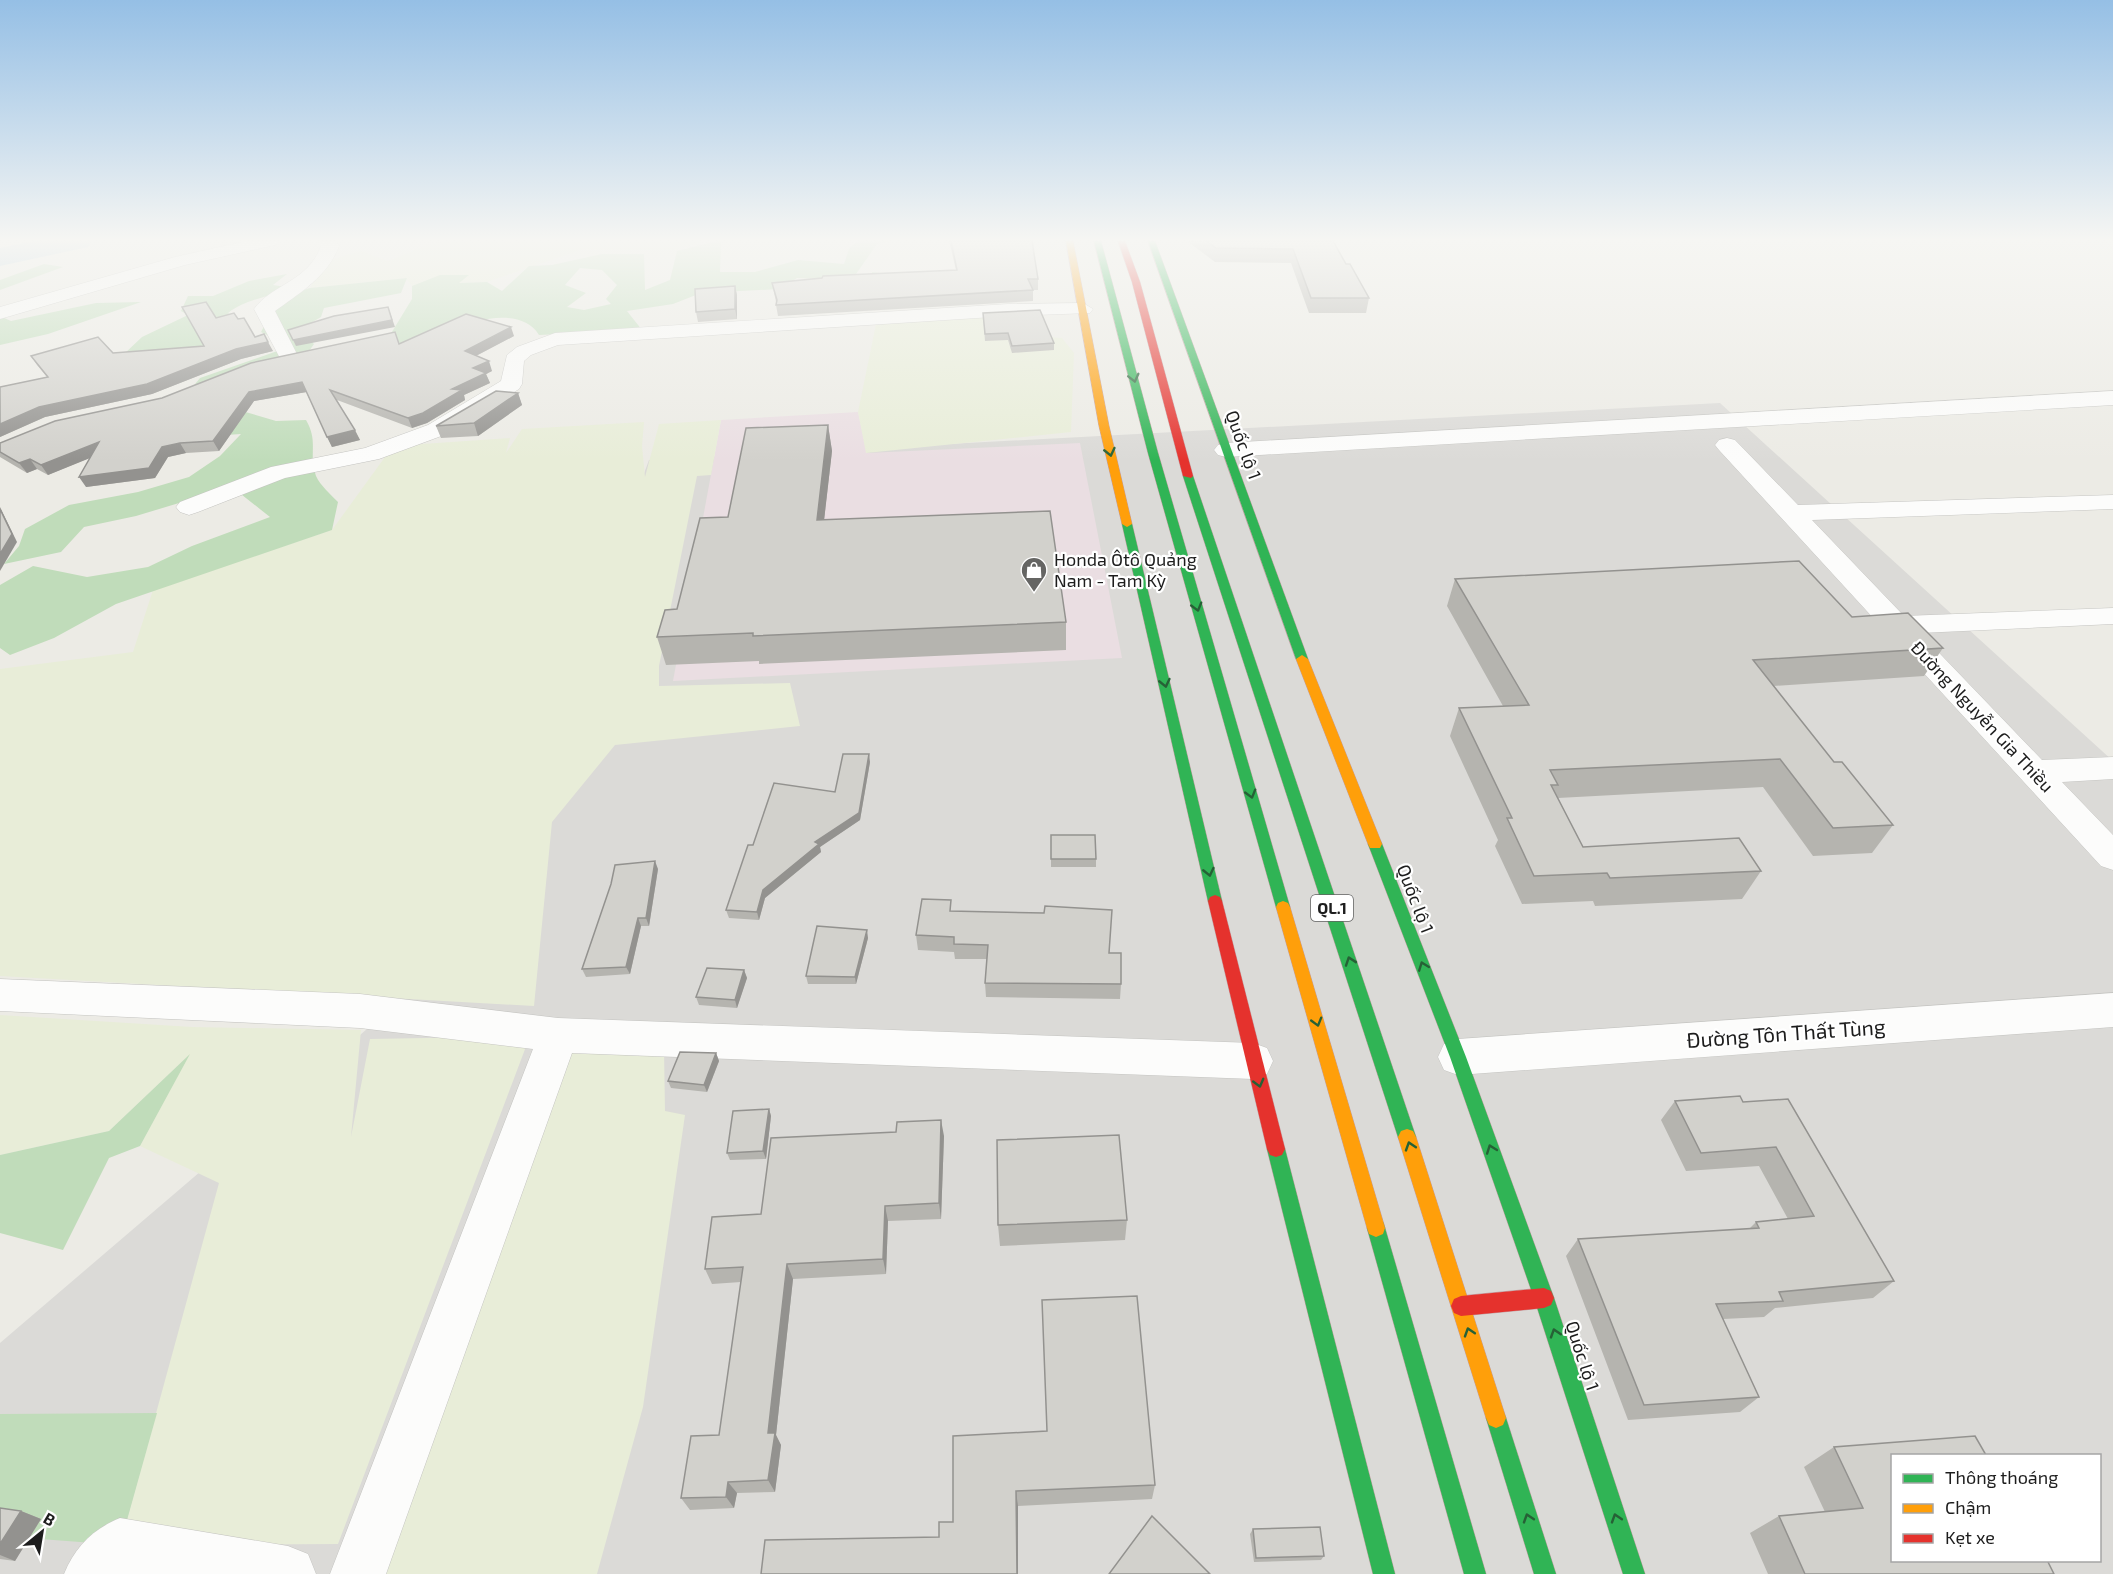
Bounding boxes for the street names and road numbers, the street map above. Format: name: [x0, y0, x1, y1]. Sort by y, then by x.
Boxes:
street label: Quốc lộ 1: [1221, 407, 1267, 482]
street label: Đường Nguyễn Gia Thiều: [1907, 636, 2059, 797]
street label: Quốc lộ 1: [1393, 861, 1439, 936]
road number: QL.1: [1311, 895, 1353, 921]
street label: Đường Tôn Thất Tùng: [1686, 1013, 1886, 1052]
street label: Quốc lộ 1: [1561, 1318, 1605, 1393]

